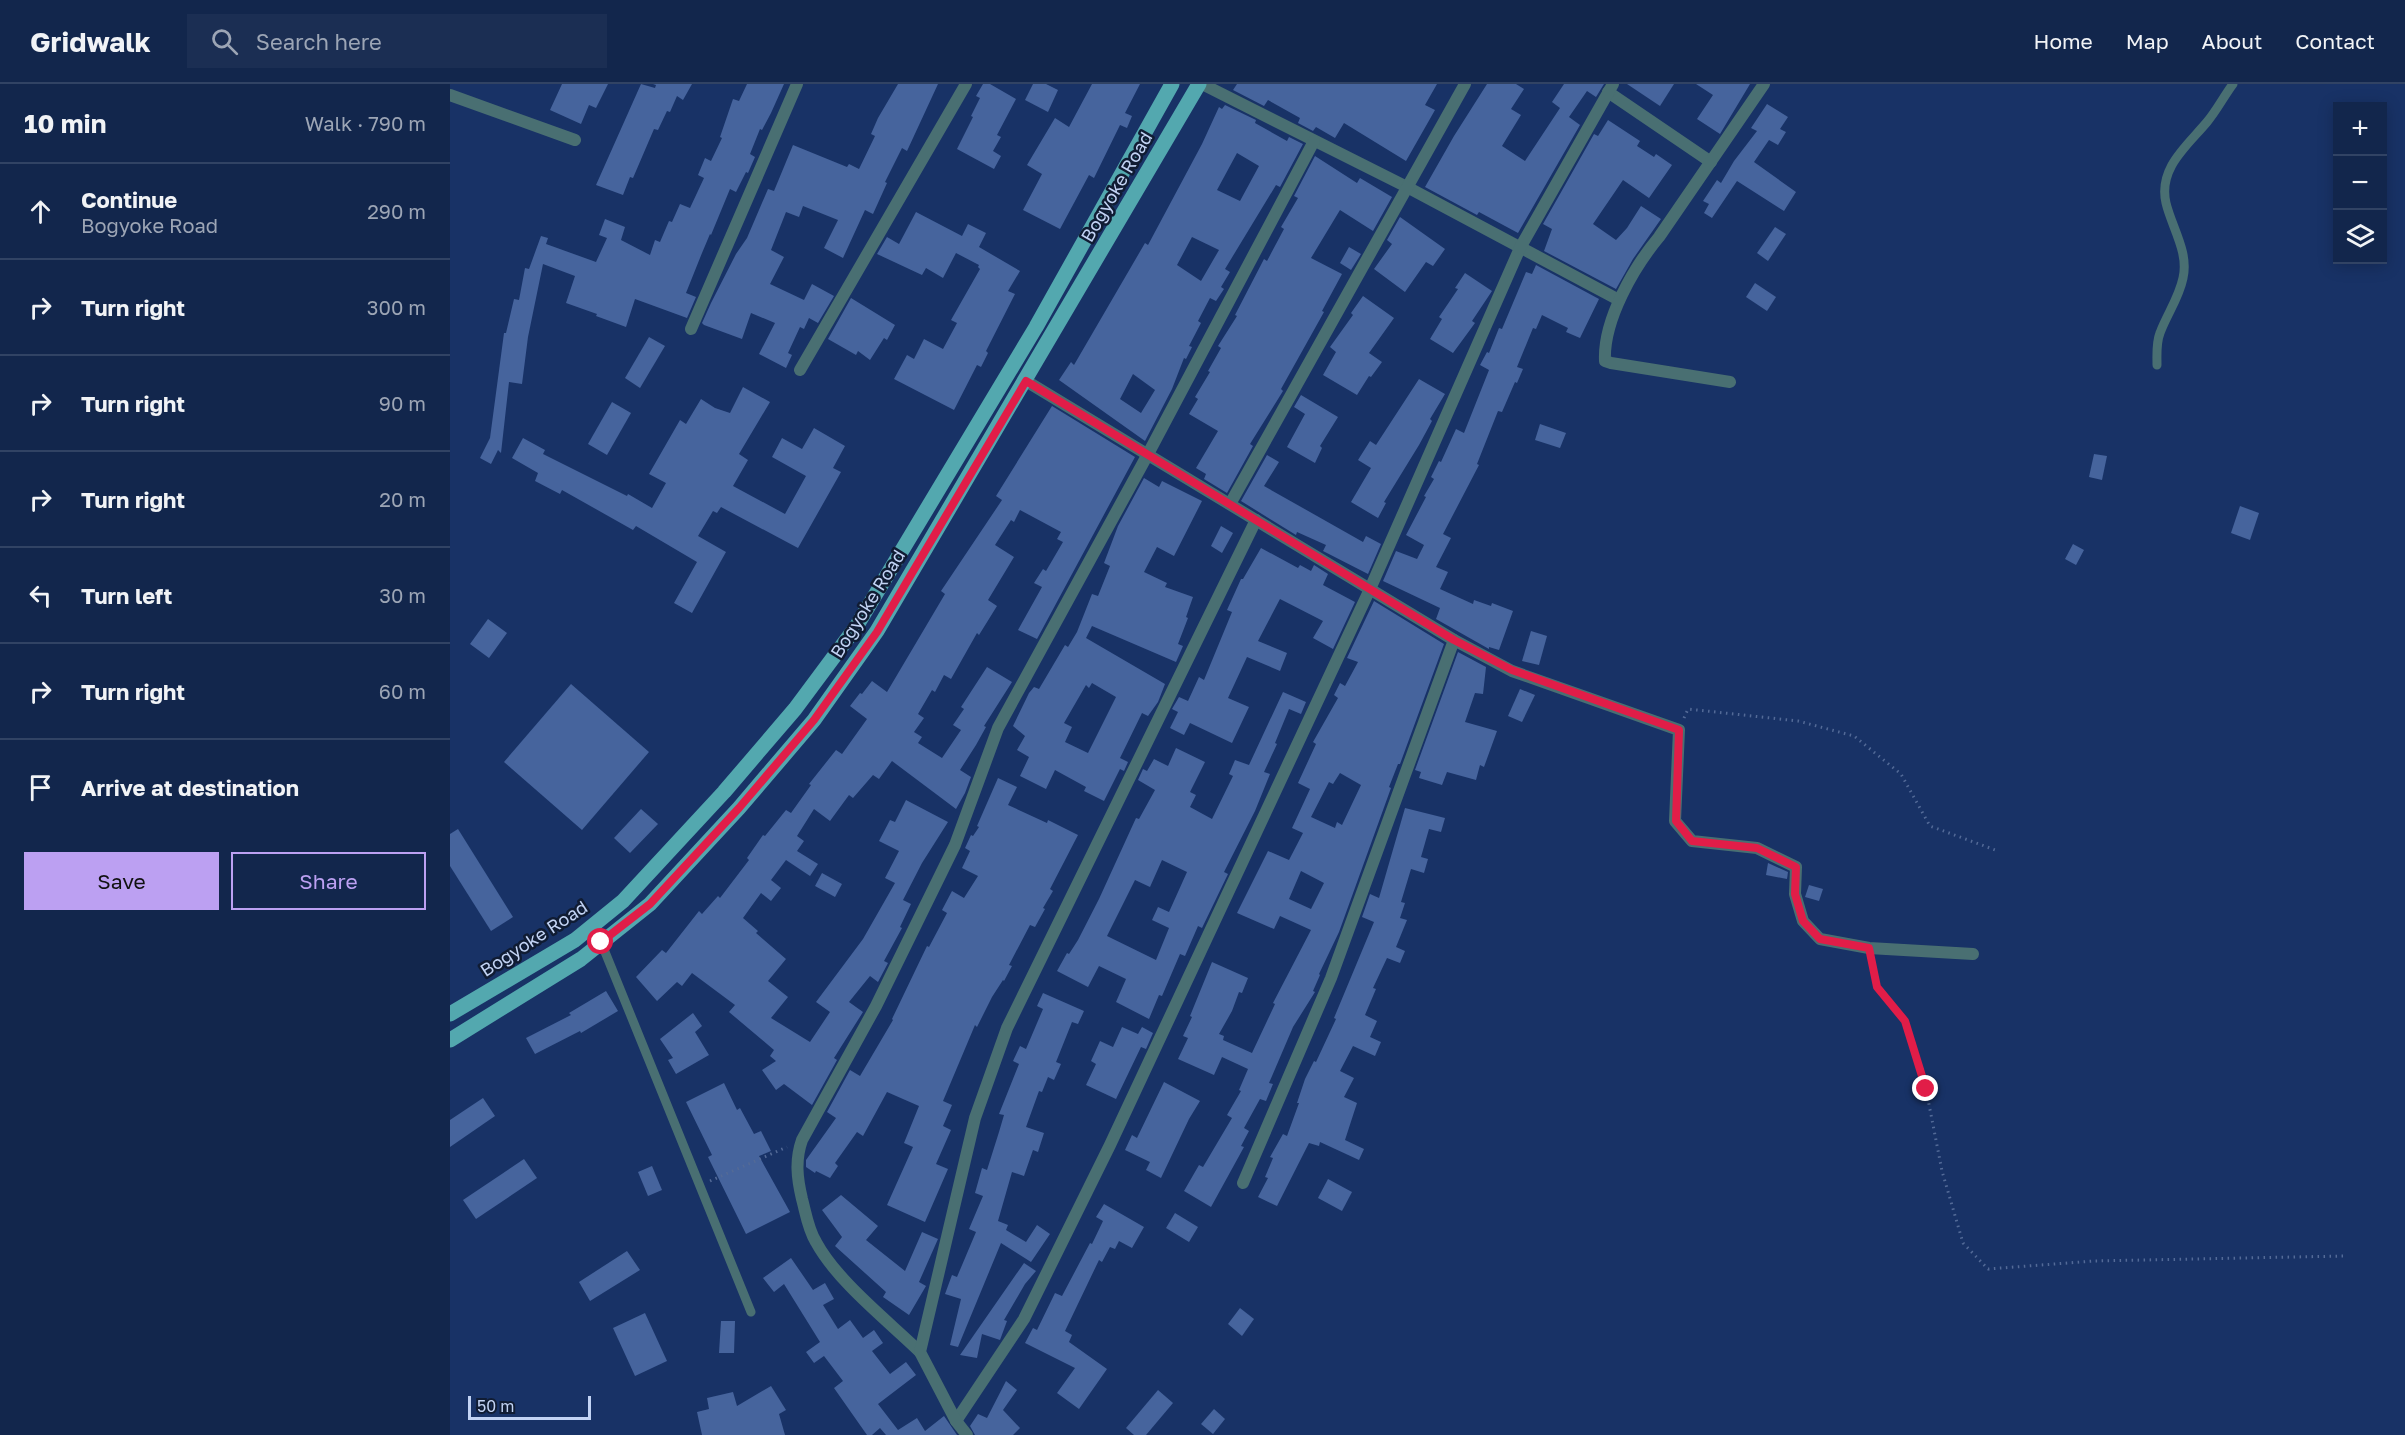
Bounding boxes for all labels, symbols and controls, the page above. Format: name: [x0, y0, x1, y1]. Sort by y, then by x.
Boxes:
search box: [187, 14, 607, 68]
text: Gridwalk: [30, 25, 151, 58]
icon: search: [208, 25, 241, 58]
text: Search here: [256, 28, 382, 55]
text: Home: [2033, 28, 2093, 54]
text: Map: [2126, 28, 2169, 54]
text: About: [2202, 28, 2262, 54]
text: Contact: [2295, 28, 2375, 54]
map controls: [2333, 102, 2387, 264]
button: +: [2333, 102, 2387, 156]
text: 10 min: [24, 108, 106, 139]
text: Walk · 790 m: [305, 111, 426, 135]
street label: Bogyoke Road: [1076, 128, 1156, 245]
button: −: [2333, 156, 2387, 210]
text: Continue: [81, 186, 177, 213]
icon: ahead: [24, 195, 57, 228]
text: 290 m: [367, 199, 426, 223]
button: layers: [2333, 210, 2387, 264]
text: Bogyoke Road: [81, 213, 218, 237]
icon: right: [24, 291, 57, 324]
text: Turn right: [81, 294, 185, 321]
text: 300 m: [367, 295, 426, 319]
icon: right: [24, 387, 57, 420]
text: Turn right: [81, 390, 185, 417]
text: 90 m: [379, 391, 426, 415]
icon: right: [24, 483, 57, 516]
text: Turn right: [81, 486, 185, 513]
text: 20 m: [379, 487, 426, 511]
street label: Bogyoke Road: [825, 545, 909, 662]
icon: left: [24, 579, 57, 612]
text: Turn left: [81, 582, 172, 609]
text: 30 m: [379, 583, 426, 607]
icon: right: [24, 675, 57, 708]
text: Turn right: [81, 678, 185, 705]
text: 60 m: [379, 679, 426, 703]
icon: arrive: [24, 771, 57, 804]
text: Arrive at destination: [81, 774, 299, 801]
button: Save: [24, 852, 219, 910]
button: Share: [231, 852, 426, 910]
street label: Bogyoke Road: [476, 895, 591, 981]
route start: [587, 928, 613, 954]
route end: [1912, 1075, 1938, 1101]
scale bar: [468, 1393, 591, 1420]
text: 50 m: [477, 1396, 514, 1416]

